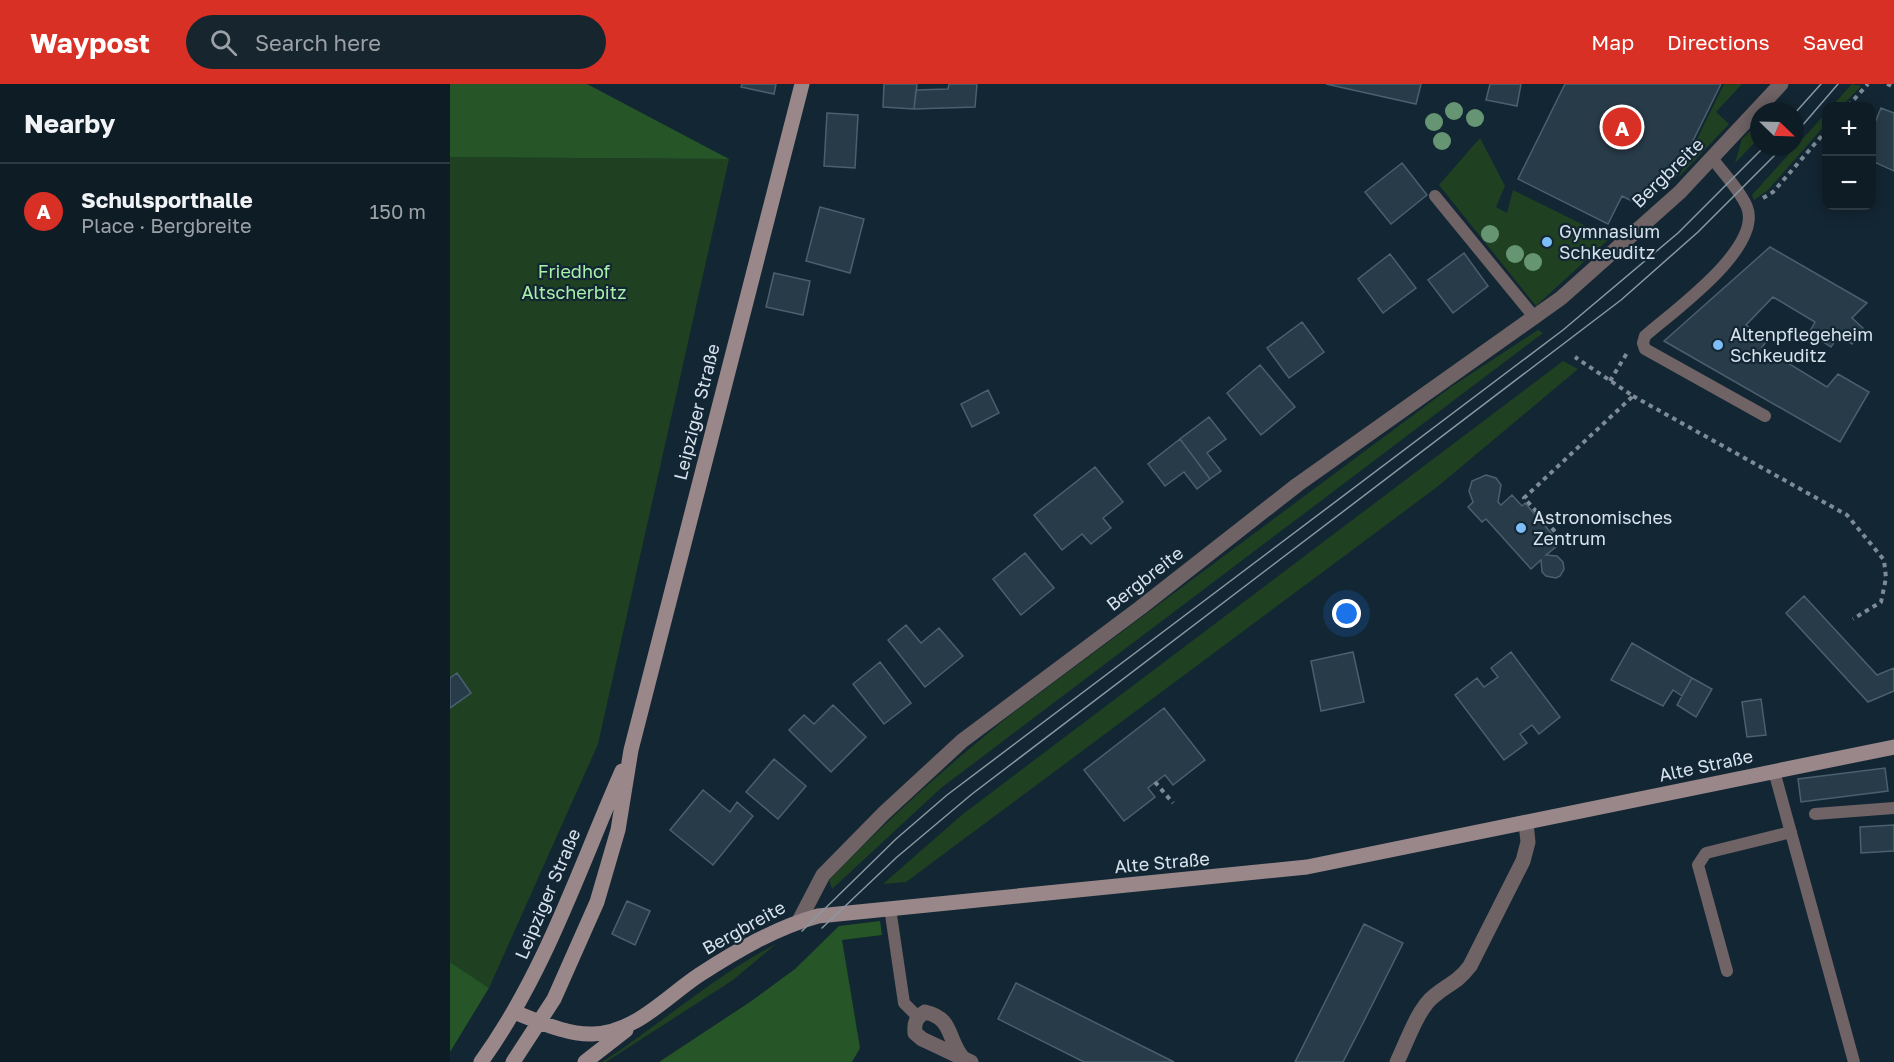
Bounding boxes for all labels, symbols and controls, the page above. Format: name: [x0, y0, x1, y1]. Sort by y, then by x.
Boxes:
search box: [186, 15, 606, 69]
text: Waypost: [30, 26, 150, 59]
icon: search: [207, 26, 240, 59]
text: Search here: [255, 29, 381, 56]
text: Map: [1591, 29, 1634, 55]
text: Directions: [1667, 29, 1770, 55]
text: Saved: [1803, 29, 1864, 55]
north arrow: [1750, 102, 1804, 156]
map controls: [1822, 102, 1876, 210]
button: +: [1822, 102, 1876, 156]
pin: A: [1602, 104, 1642, 150]
text: Nearby: [24, 108, 115, 139]
street label: Bergbreite: [1627, 133, 1708, 212]
button: −: [1822, 156, 1876, 210]
text: Schulsporthalle: [81, 186, 253, 213]
text: A: [36, 199, 51, 223]
text: 150 m: [370, 199, 426, 223]
text: Place · Bergbreite: [81, 213, 252, 237]
place label: Gymnasium Schkeuditz: [1559, 220, 1660, 263]
marker: Gymnasium Schkeuditz: [1540, 235, 1554, 249]
park label: Friedhof Altscherbitz: [522, 260, 626, 303]
place label: Altenpflegeheim Schkeuditz: [1730, 323, 1873, 366]
marker: Altenpflegeheim Schkeuditz: [1711, 338, 1725, 352]
street label: Leipziger Straße: [668, 341, 724, 482]
place label: Astronomisches Zentrum: [1533, 506, 1672, 549]
marker: Astronomisches Zentrum: [1514, 521, 1528, 535]
street label: Bergbreite: [1102, 541, 1187, 615]
your location: [1332, 599, 1361, 628]
street label: Alte Straße: [1657, 744, 1755, 786]
street label: Leipziger Straße: [510, 825, 584, 962]
street label: Alte Straße: [1113, 847, 1210, 877]
street label: Bergbreite: [698, 895, 789, 959]

